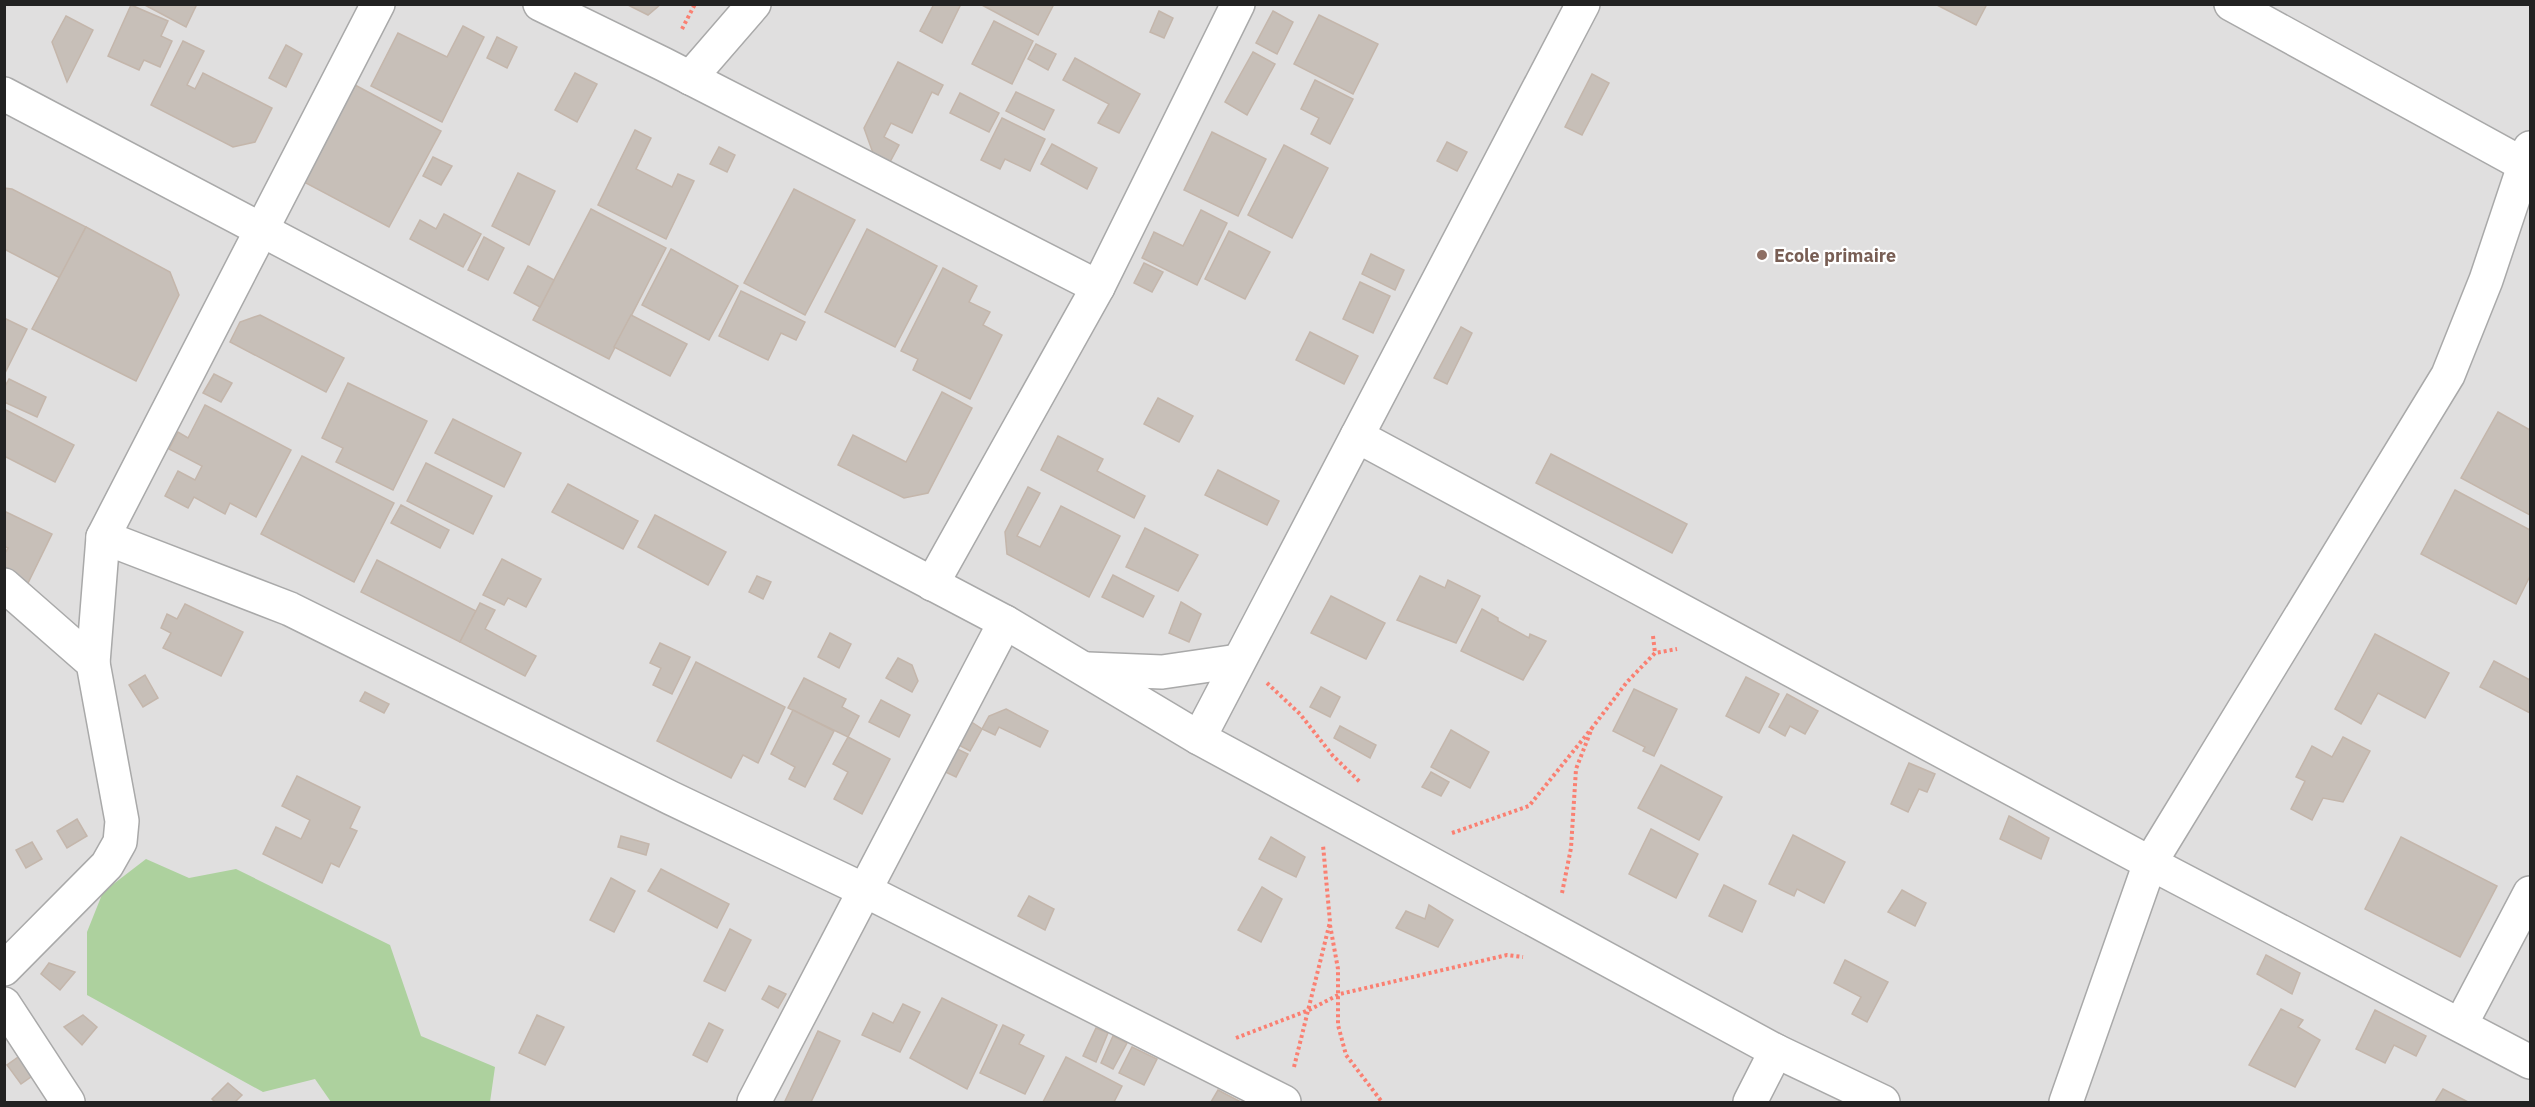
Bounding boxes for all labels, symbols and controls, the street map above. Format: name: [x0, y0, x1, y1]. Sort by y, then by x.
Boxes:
place label: Ecole primaire: [1774, 244, 1896, 267]
marker: Ecole primaire: [1755, 248, 1769, 262]

